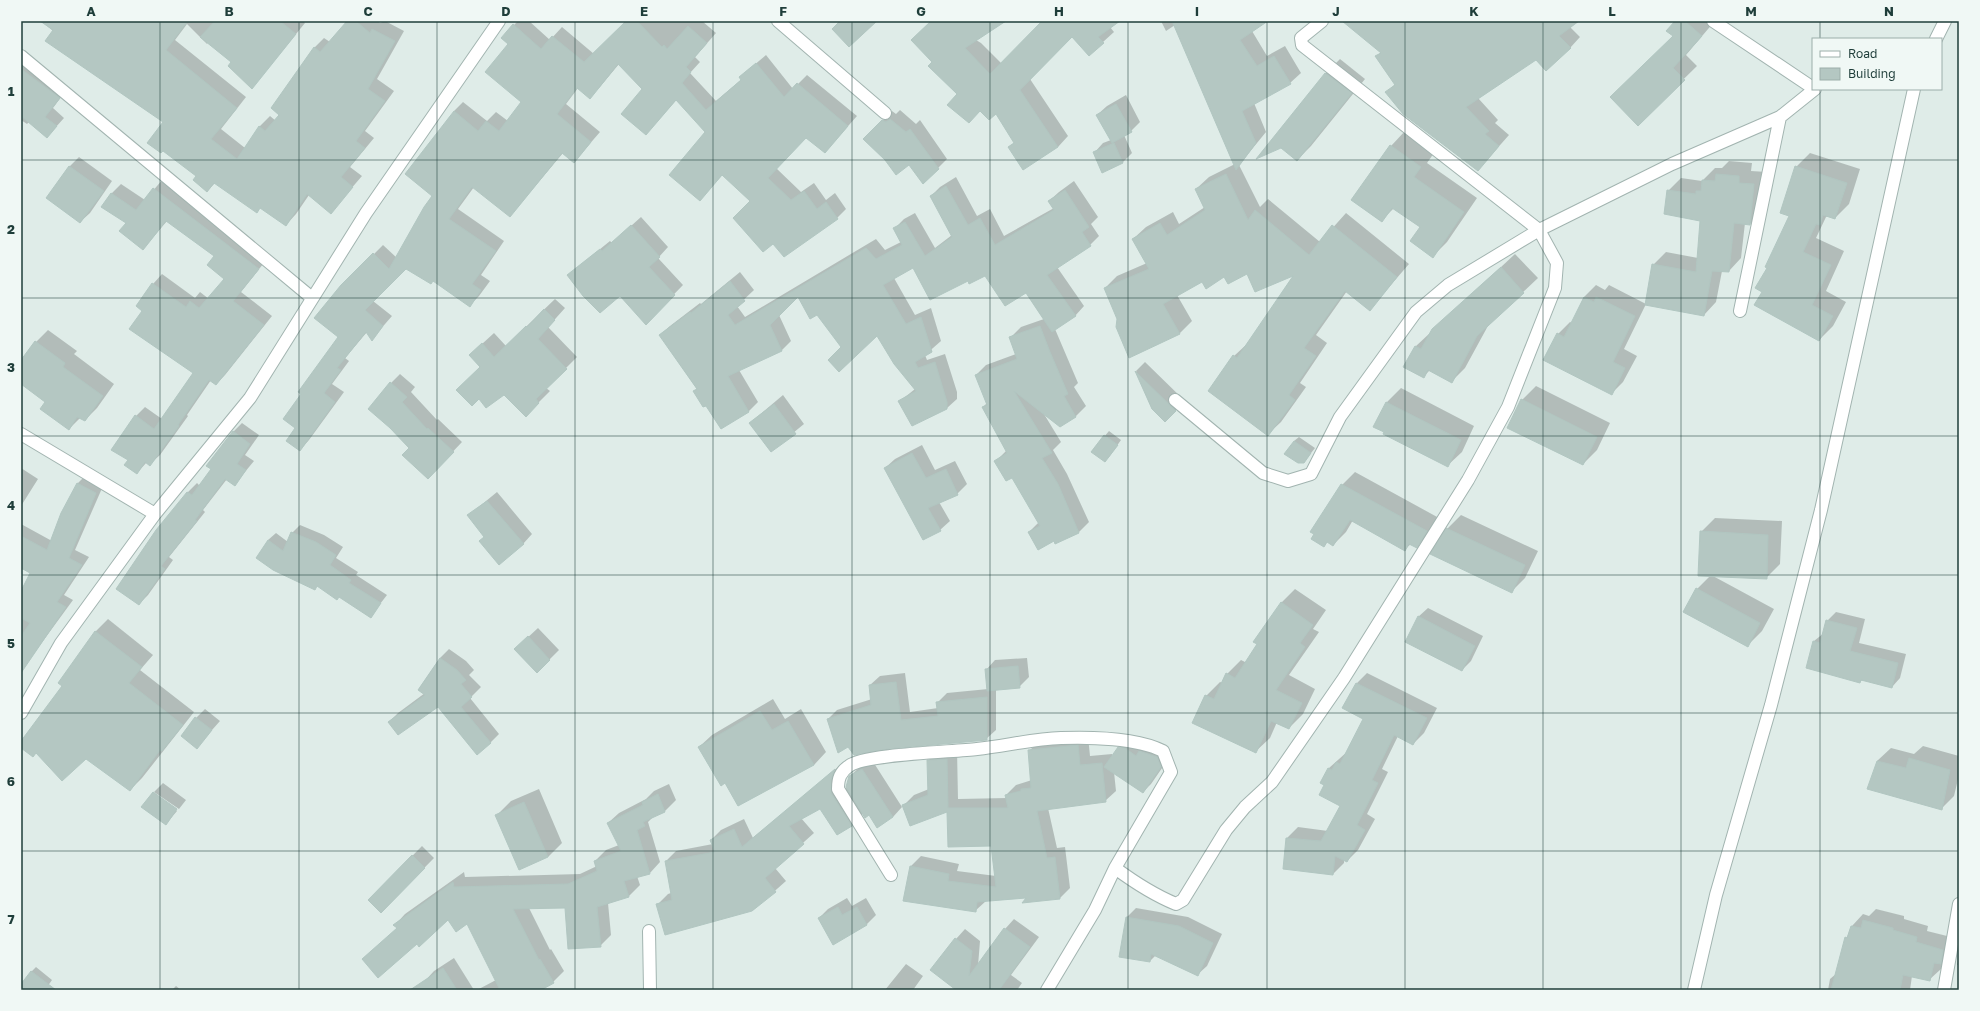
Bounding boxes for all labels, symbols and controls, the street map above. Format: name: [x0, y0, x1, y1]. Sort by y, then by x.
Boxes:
text: A: [86, 3, 96, 19]
text: B: [224, 3, 234, 19]
text: C: [363, 3, 373, 19]
text: D: [501, 3, 511, 19]
text: E: [640, 3, 648, 19]
text: F: [779, 3, 787, 19]
text: G: [916, 3, 926, 19]
text: H: [1054, 3, 1064, 19]
text: I: [1195, 3, 1199, 19]
text: J: [1332, 3, 1340, 19]
text: K: [1469, 3, 1479, 19]
text: L: [1608, 3, 1616, 19]
text: M: [1745, 3, 1757, 19]
text: N: [1884, 3, 1894, 19]
legend: [1812, 38, 1942, 90]
text: Road: [1848, 46, 1877, 61]
text: Building: [1848, 66, 1896, 81]
text: 1: [8, 83, 15, 99]
text: 2: [7, 221, 15, 237]
text: 3: [7, 359, 15, 375]
text: 4: [7, 497, 15, 513]
text: 5: [7, 635, 15, 651]
text: 6: [7, 773, 15, 789]
text: 7: [7, 911, 15, 927]

